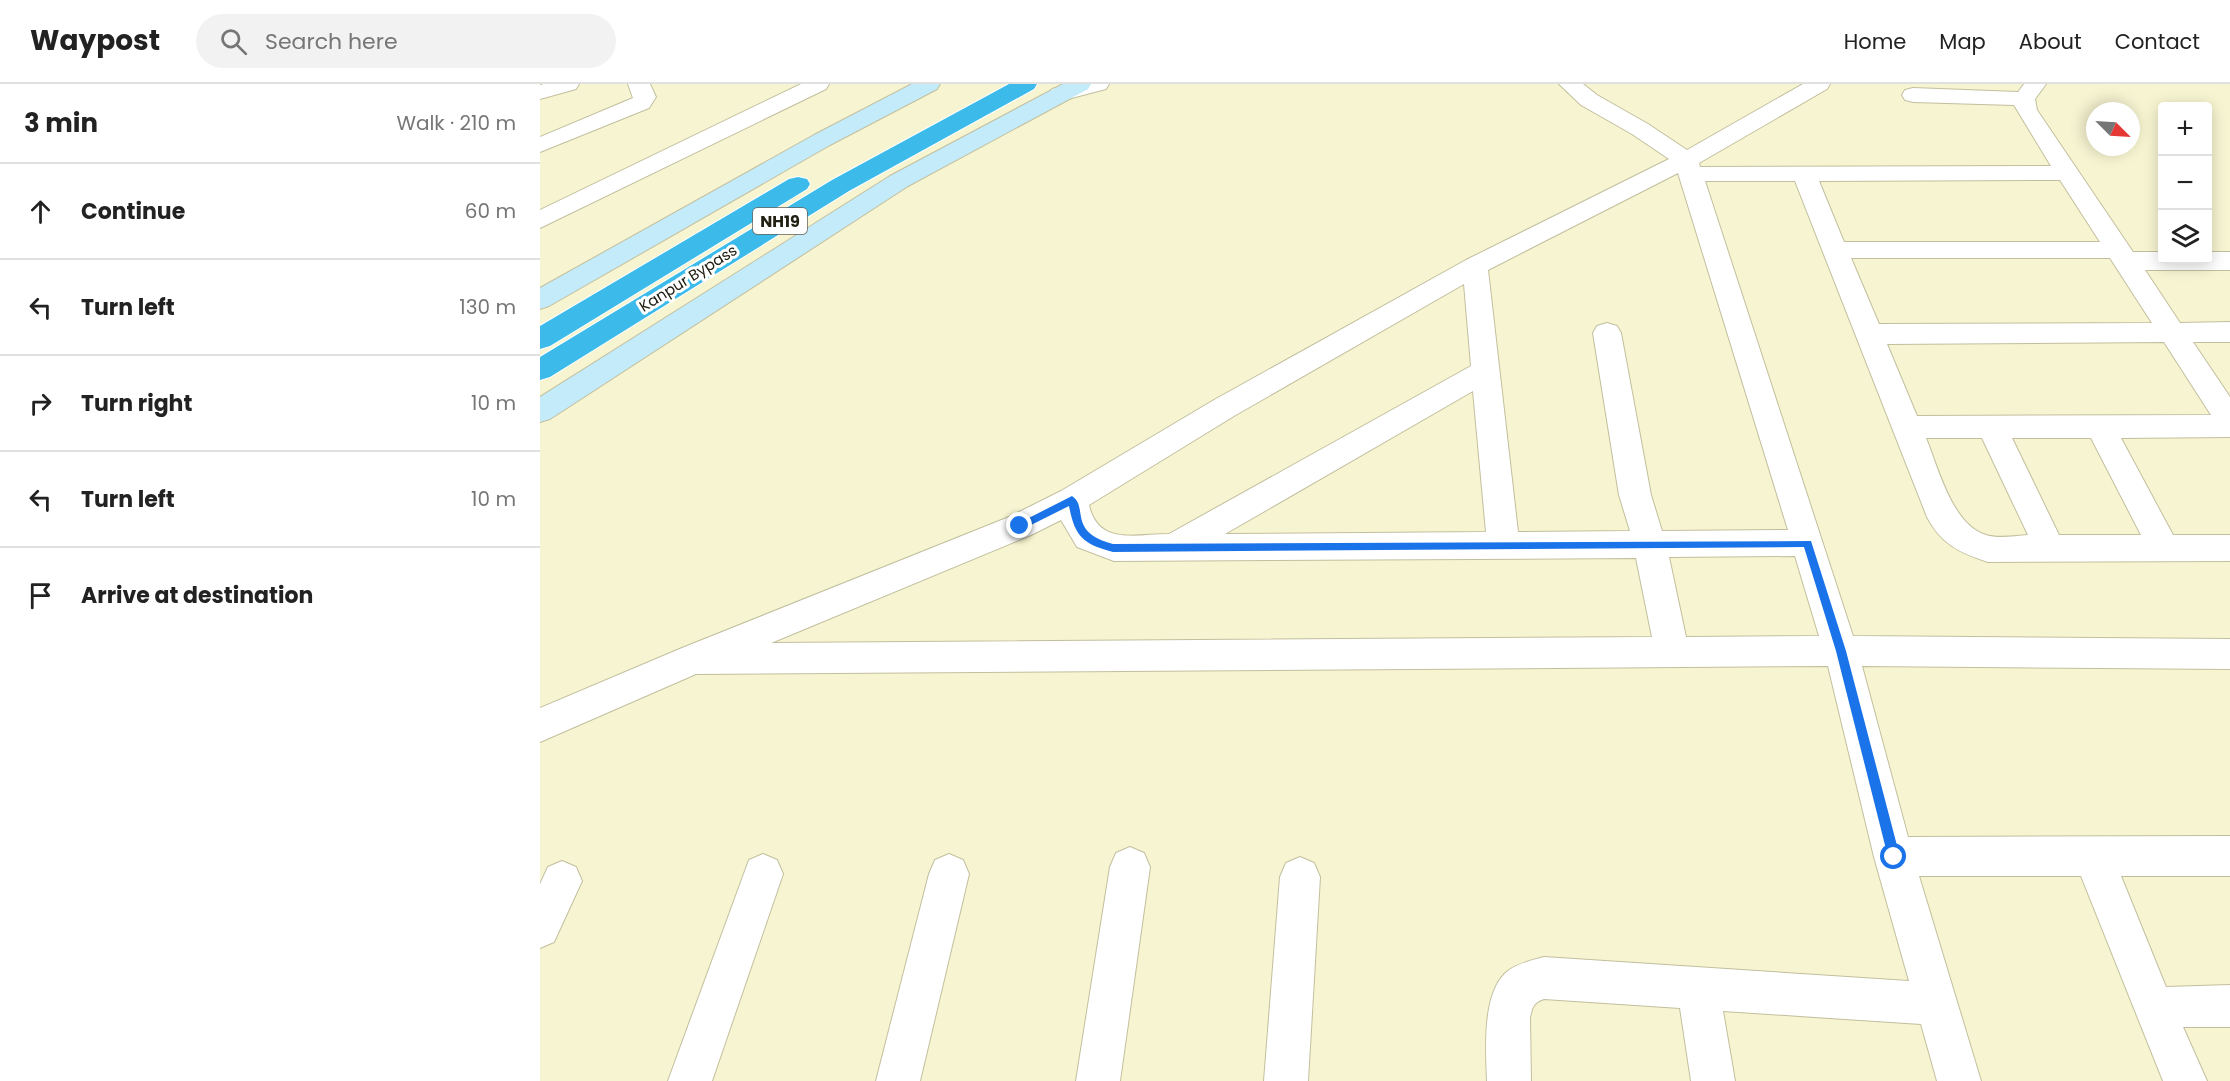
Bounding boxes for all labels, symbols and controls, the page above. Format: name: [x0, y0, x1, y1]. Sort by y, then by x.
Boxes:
search box: [196, 14, 616, 68]
text: Waypost: [30, 21, 160, 60]
icon: search: [217, 25, 250, 58]
text: Search here: [265, 26, 398, 57]
text: Home: [1844, 27, 1906, 56]
text: Map: [1939, 27, 1986, 56]
text: About: [2019, 27, 2082, 56]
text: Contact: [2115, 27, 2200, 56]
north arrow: [2086, 102, 2140, 156]
map controls: [2158, 102, 2212, 264]
button: +: [2158, 102, 2212, 156]
text: 3 min: [24, 105, 98, 141]
text: Walk · 210 m: [396, 109, 516, 137]
button: −: [2158, 156, 2212, 210]
icon: ahead: [24, 195, 57, 228]
text: Continue: [81, 196, 185, 227]
text: 60 m: [465, 197, 516, 225]
road number: NH19: [753, 208, 807, 234]
button: layers: [2158, 210, 2212, 264]
street label: Kanpur Bypass: [635, 239, 741, 316]
icon: left: [24, 291, 57, 324]
text: Turn left: [81, 292, 175, 323]
text: 130 m: [459, 293, 516, 321]
icon: right: [24, 387, 57, 420]
text: Turn right: [81, 388, 192, 419]
text: 10 m: [471, 389, 516, 417]
icon: left: [24, 483, 57, 516]
text: Turn left: [81, 484, 175, 515]
text: 10 m: [471, 485, 516, 513]
route end: [1006, 512, 1032, 538]
icon: arrive: [24, 579, 57, 612]
text: Arrive at destination: [81, 580, 313, 611]
route start: [1880, 843, 1906, 869]

